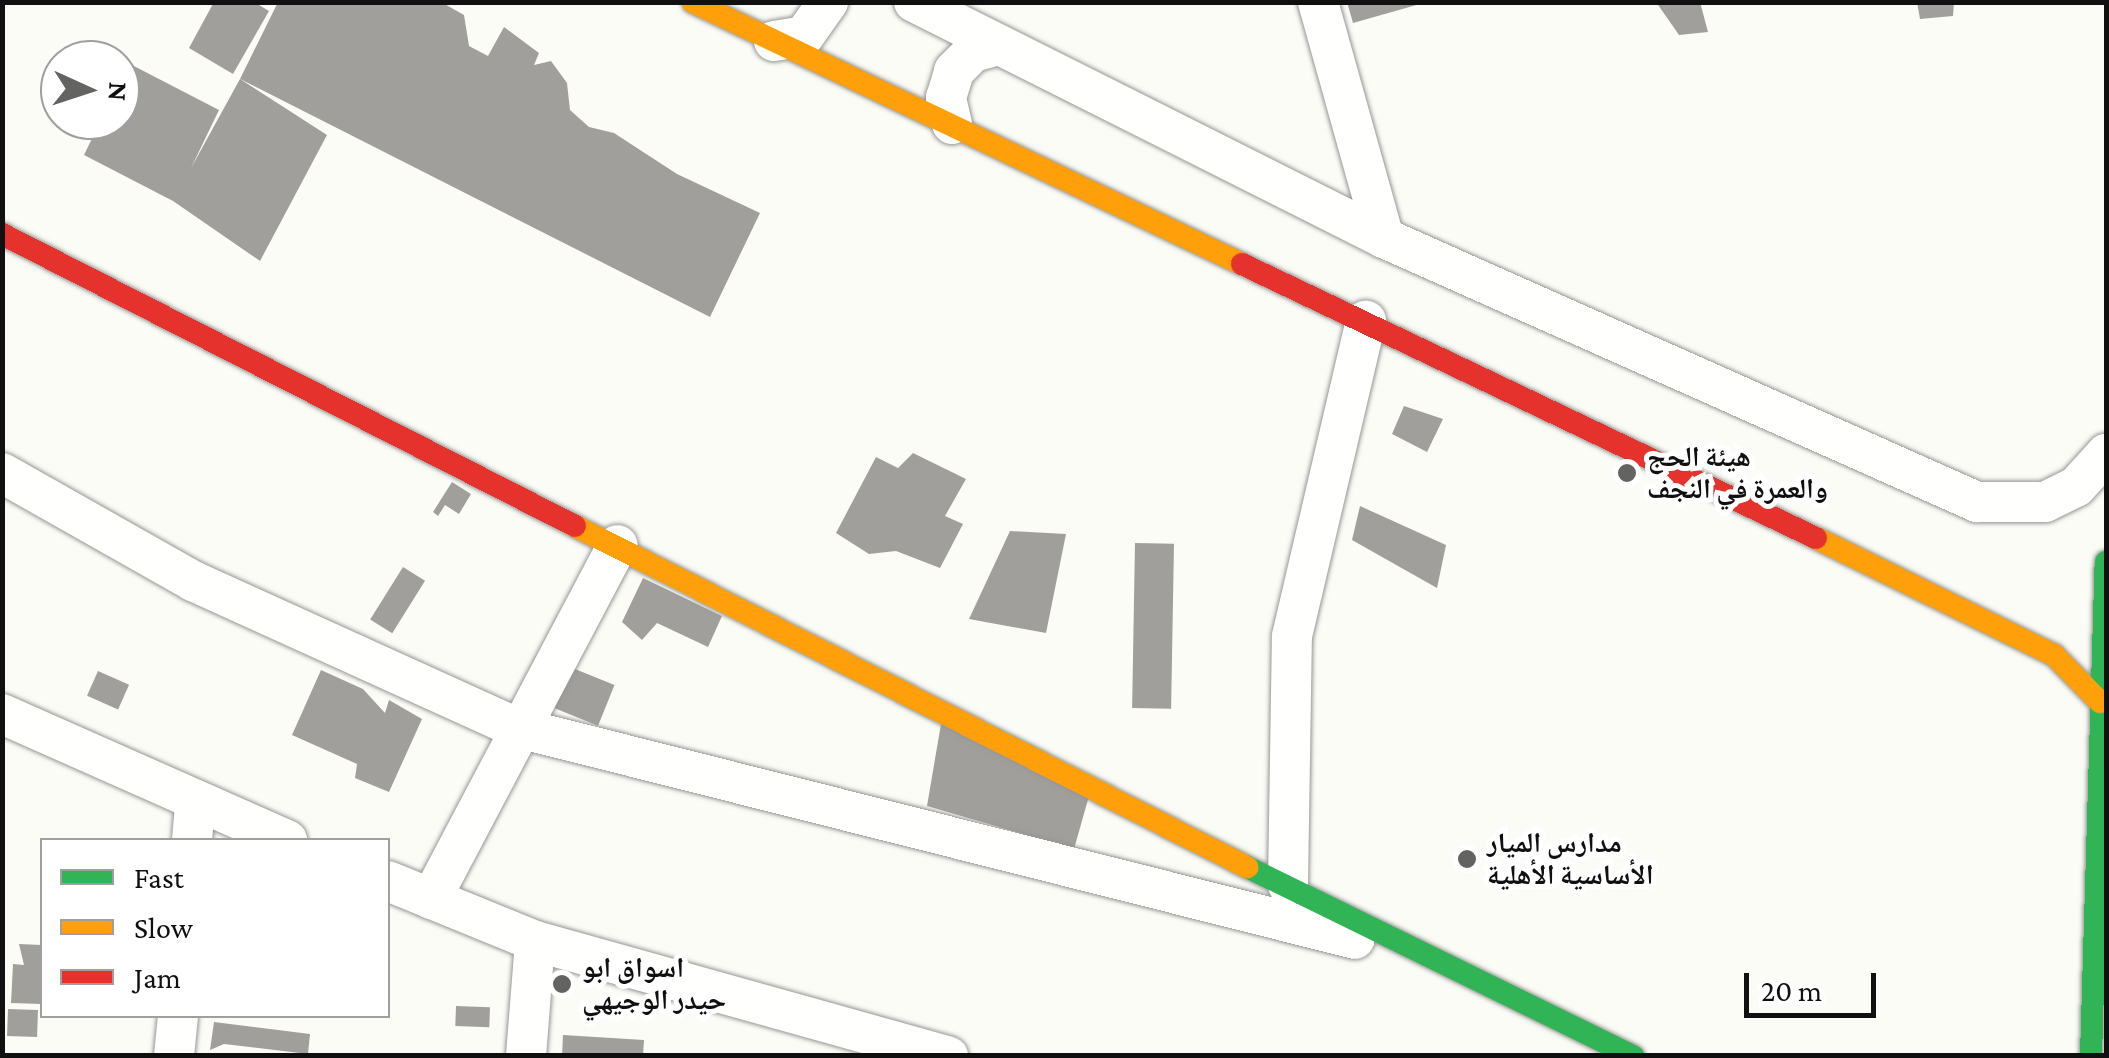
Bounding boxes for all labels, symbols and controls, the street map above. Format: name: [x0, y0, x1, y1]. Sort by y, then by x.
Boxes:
north arrow: [40, 40, 140, 140]
text: N: [102, 81, 134, 102]
place label: هيئة الحج والعمرة في النجف: [1647, 440, 1828, 506]
marker: هيئة الحج والعمرة في النجف: [1616, 462, 1638, 484]
place label: مدارس الميار الأساسية الأهلية: [1487, 826, 1654, 892]
legend: [40, 838, 390, 1018]
marker: مدارس الميار الأساسية الأهلية: [1456, 848, 1478, 870]
text: Fast: [134, 861, 184, 894]
text: Slow: [134, 911, 193, 944]
place label: اسواق ابو حيدر الوجيهي: [582, 951, 726, 1017]
scale bar: [1749, 953, 1882, 1015]
text: Jam: [134, 961, 181, 994]
marker: اسواق ابو حيدر الوجيهي: [551, 973, 573, 995]
text: 20 m: [1761, 974, 1822, 1007]

